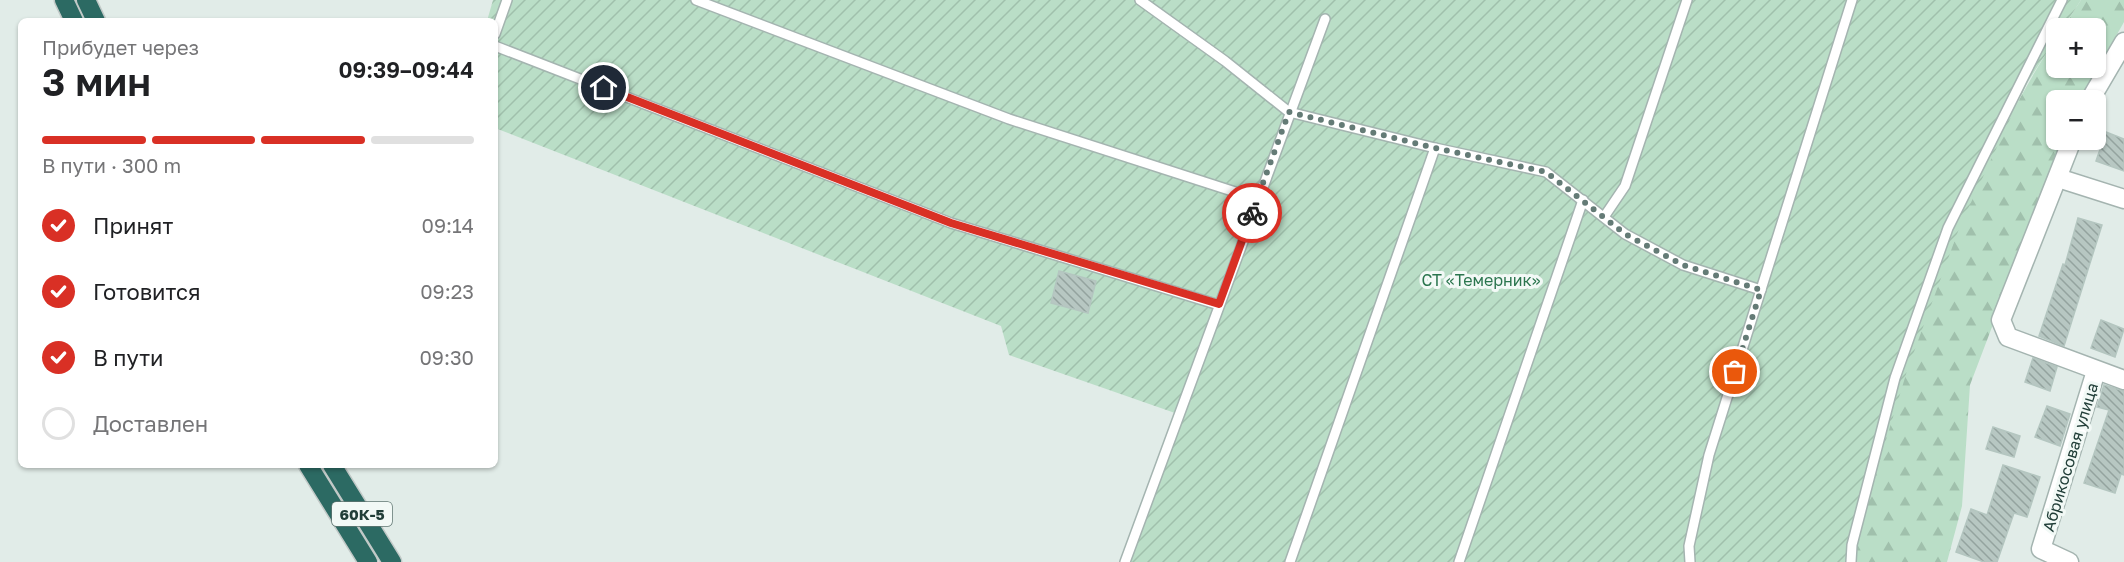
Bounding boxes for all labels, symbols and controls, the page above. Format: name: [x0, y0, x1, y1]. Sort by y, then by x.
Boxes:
map controls: [2046, 18, 2106, 150]
button: +: [2046, 18, 2106, 78]
text: Прибудет через: [42, 35, 199, 59]
text: 09:39–09:44: [338, 56, 474, 83]
text: 3 мин: [42, 58, 151, 105]
pin: [578, 62, 629, 113]
icon: home: [587, 71, 620, 104]
button: −: [2046, 90, 2106, 150]
text: В пути · 300 m: [42, 153, 181, 177]
courier: [1222, 183, 1282, 243]
icon: bike: [1236, 197, 1269, 230]
icon: check: [42, 209, 75, 242]
text: Принят: [93, 212, 173, 239]
text: 09:14: [422, 213, 474, 237]
park label: СТ «Темерник»: [1421, 270, 1541, 290]
icon: check: [42, 275, 75, 308]
text: Готовится: [93, 278, 201, 305]
text: 09:23: [420, 279, 474, 303]
icon: check: [42, 341, 75, 374]
text: В пути: [93, 344, 163, 371]
text: 09:30: [419, 345, 474, 369]
pin: [1709, 346, 1760, 397]
icon: bag: [1718, 355, 1751, 388]
street label: Абрикосовая улица: [2038, 380, 2102, 534]
text: Доставлен: [93, 410, 208, 437]
road number: 60К-5: [332, 502, 392, 526]

